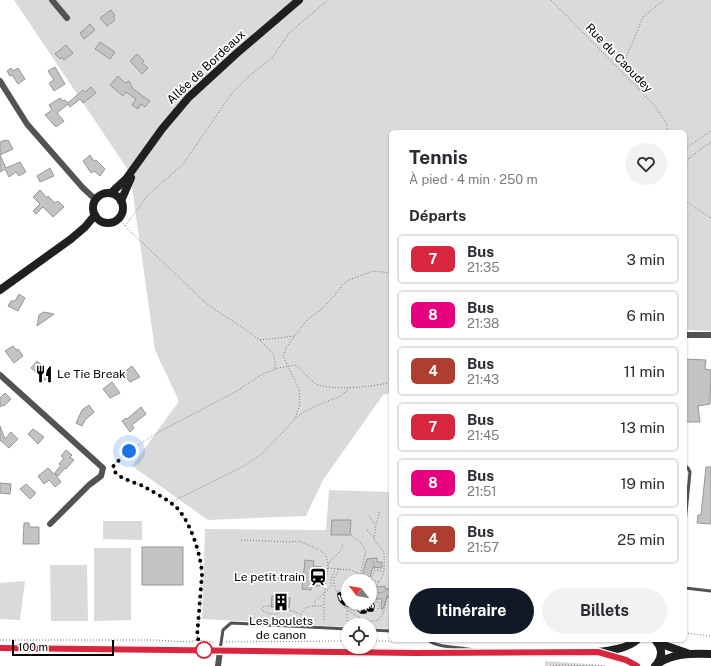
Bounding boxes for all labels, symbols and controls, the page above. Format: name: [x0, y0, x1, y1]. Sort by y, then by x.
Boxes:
street label: Rue du Caoudey: [583, 21, 656, 96]
street label: Allée de Bordeaux: [164, 27, 248, 107]
button: heart: [625, 143, 667, 185]
text: Tennis: [409, 146, 468, 168]
text: À pied · 4 min · 250 m: [409, 172, 538, 187]
text: Départs: [409, 207, 466, 224]
text: Bus: [467, 243, 494, 260]
text: 7: [429, 251, 437, 267]
text: 3 min: [626, 251, 665, 268]
text: 21:35: [467, 260, 500, 275]
text: Bus: [467, 299, 494, 316]
text: 8: [428, 307, 438, 323]
text: 6 min: [627, 307, 665, 324]
text: 21:38: [467, 316, 500, 331]
text: Bus: [467, 355, 494, 372]
text: 4: [428, 363, 438, 379]
text: 11 min: [624, 363, 665, 380]
restaurant icon: Le Tie Break: [34, 364, 54, 384]
place label: Le Tie Break: [57, 367, 126, 381]
text: 21:43: [467, 372, 499, 387]
text: Bus: [467, 411, 494, 428]
text: 7: [429, 419, 437, 435]
text: 13 min: [620, 419, 665, 436]
text: 21:45: [467, 428, 499, 443]
your location: [119, 441, 139, 461]
text: Bus: [467, 467, 494, 484]
text: 8: [428, 475, 438, 491]
text: 19 min: [620, 475, 665, 492]
text: 21:51: [467, 484, 497, 499]
text: Bus: [467, 523, 494, 540]
text: 4: [428, 531, 438, 547]
text: 25 min: [617, 531, 665, 548]
text: 21:57: [467, 540, 499, 555]
station icon: Le petit train: [308, 567, 328, 587]
place label: Le petit train: [234, 570, 305, 584]
north arrow: [341, 574, 377, 610]
map controls: [341, 574, 377, 654]
button: Itinéraire: [409, 588, 534, 634]
button: Billets: [542, 588, 667, 634]
building icon: Les boulets de canon: [271, 592, 291, 612]
place label: Les boulets de canon: [249, 614, 313, 642]
button: locate: [341, 618, 377, 654]
scale bar: [12, 638, 114, 657]
text: 100 m: [18, 641, 48, 653]
unlabelled marker: [195, 641, 213, 659]

